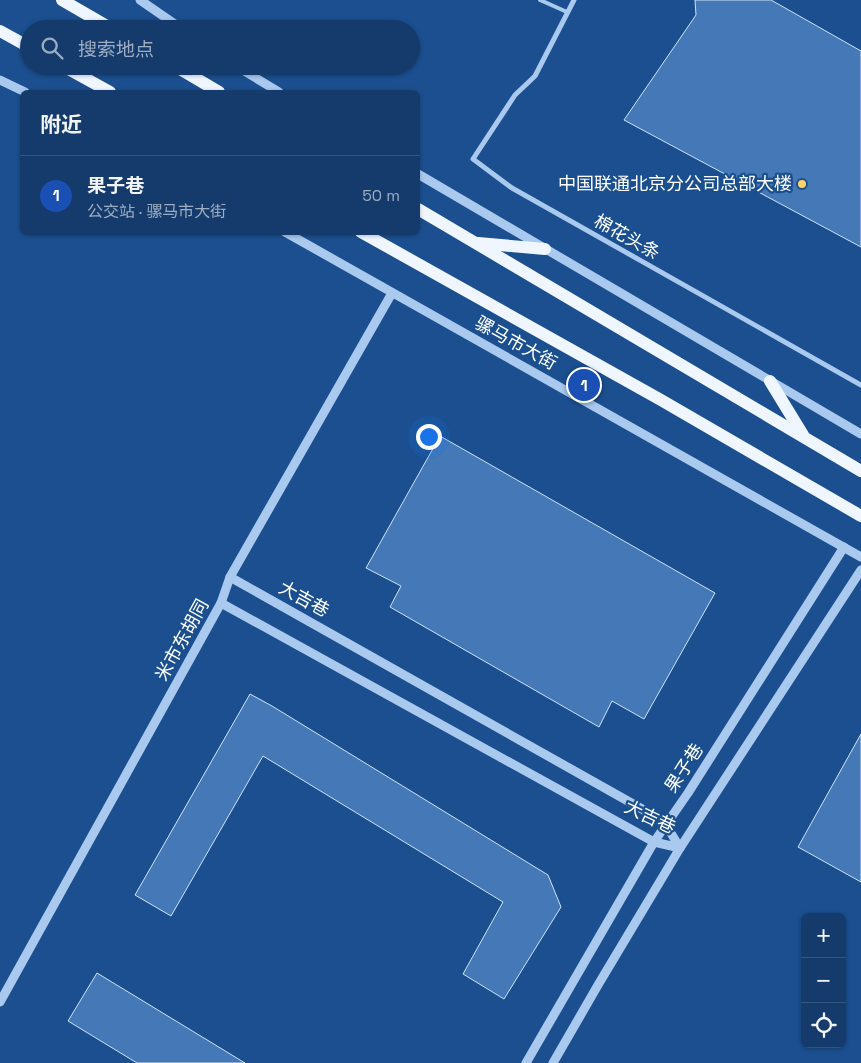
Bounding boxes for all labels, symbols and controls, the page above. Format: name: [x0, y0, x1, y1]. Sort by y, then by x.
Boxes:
search box: [20, 20, 420, 75]
icon: search: [38, 34, 66, 62]
text: 搜索地点: [78, 37, 154, 62]
text: 附近: [40, 111, 82, 138]
place label: 中国联通北京分公司总部大楼: [558, 172, 792, 195]
text: 果子巷: [87, 173, 144, 198]
marker: 中国联通北京分公司总部大楼: [796, 178, 808, 190]
text: 1: [52, 185, 60, 206]
text: 50 m: [362, 185, 400, 206]
text: 公交站 · 骡马市大街: [87, 201, 226, 222]
street label: 棉花头条: [590, 209, 664, 264]
street label: 骡马市大街: [471, 311, 561, 374]
pin: 1: [568, 366, 600, 404]
your location: [416, 424, 442, 450]
street label: 大吉巷: [275, 575, 333, 622]
street label: 米市东胡同: [150, 595, 213, 685]
street label: 果子巷: [659, 739, 708, 797]
street label: 大吉巷: [621, 795, 680, 838]
map controls: [801, 913, 846, 1048]
button: +: [801, 913, 846, 958]
button: −: [801, 958, 846, 1003]
button: locate: [801, 1003, 846, 1048]

